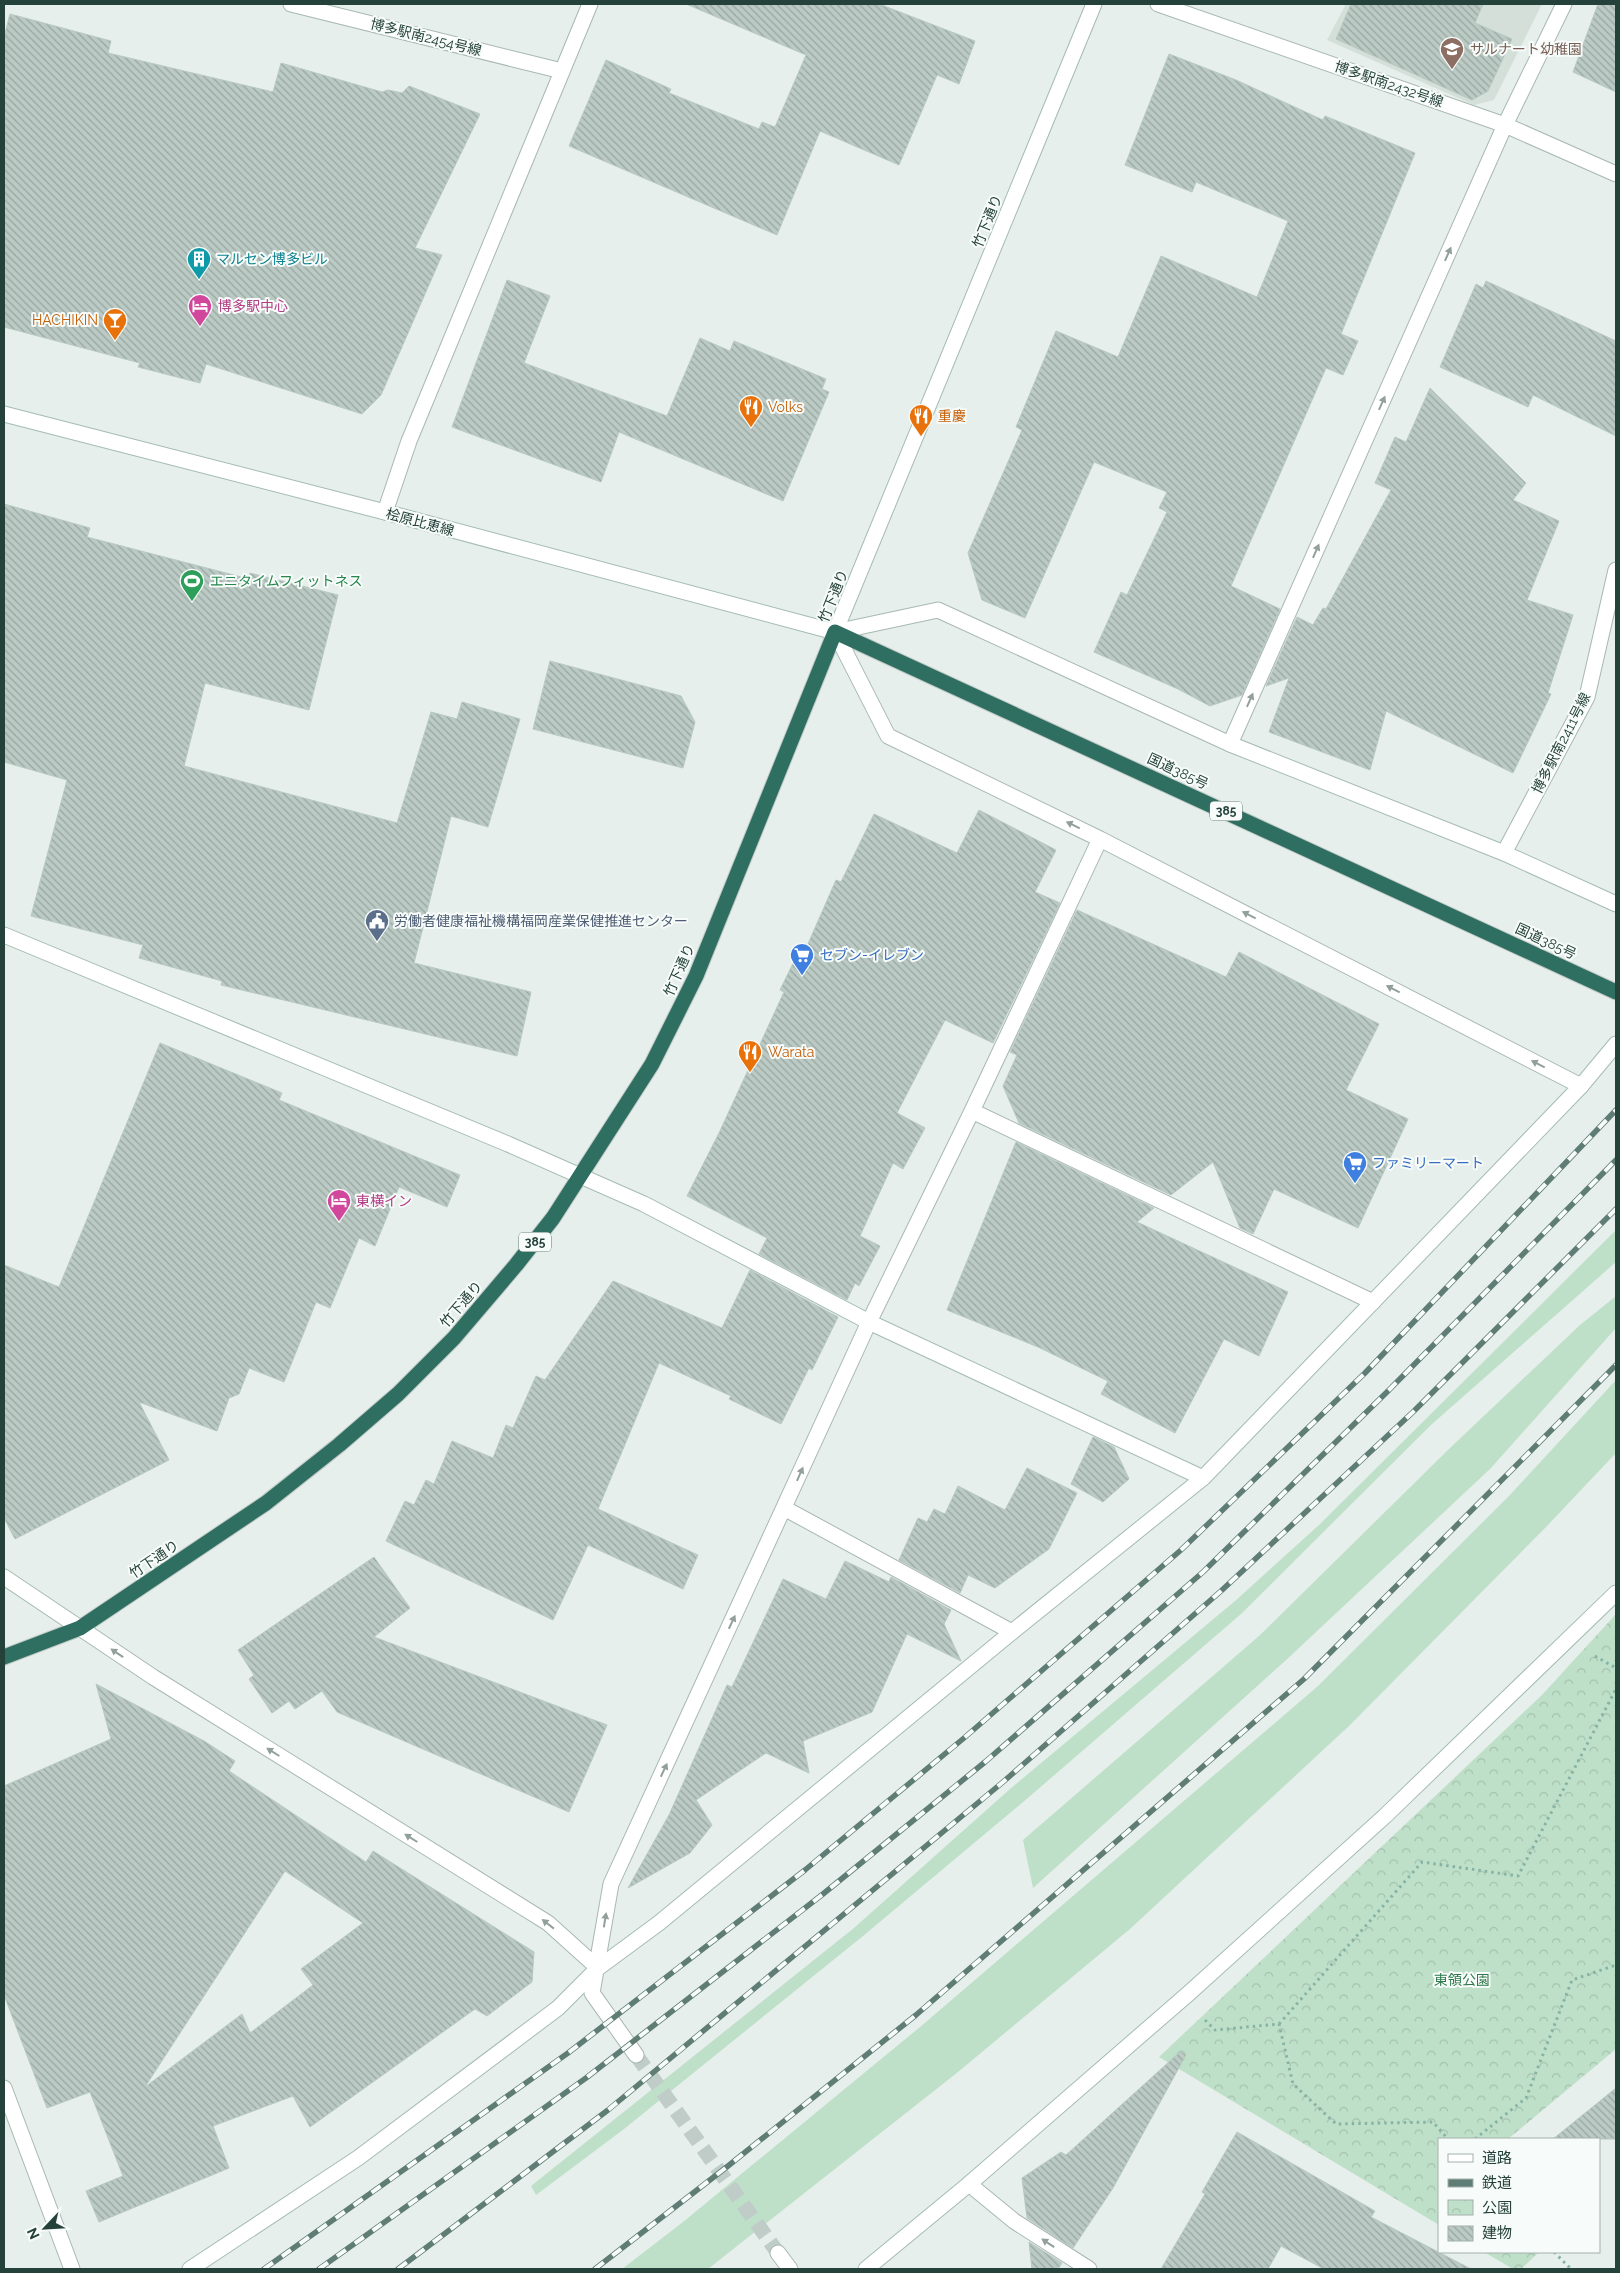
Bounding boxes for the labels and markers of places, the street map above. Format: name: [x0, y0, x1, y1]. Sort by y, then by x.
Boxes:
school or university icon: サルナート幼稚園: [1439, 36, 1465, 70]
place label: サルナート幼稚園: [1470, 41, 1582, 57]
building icon: マルセン博多ビル: [186, 246, 212, 280]
place label: マルセン博多ビル: [216, 251, 328, 267]
hotel icon: 博多駅中心: [187, 293, 213, 327]
place label: 博多駅中心: [218, 298, 288, 314]
bar icon: HACHIKIN: [102, 307, 128, 341]
place label: HACHIKIN: [32, 312, 98, 328]
restaurant icon: Volks: [738, 394, 764, 428]
place label: Volks: [768, 399, 803, 415]
restaurant icon: 重慶: [908, 403, 934, 437]
place label: 重慶: [938, 408, 966, 424]
sports icon: エニタイムフィットネス: [179, 568, 205, 602]
place label: エニタイムフィットネス: [210, 573, 363, 589]
public building icon: 労働者健康福祉機構福岡産業保健推進センター: [364, 908, 390, 942]
place label: 労働者健康福祉機構福岡産業保健推進センター: [394, 913, 688, 929]
supermarket icon: セブン-イレブン: [789, 942, 815, 976]
place label: セブン-イレブン: [820, 947, 924, 963]
restaurant icon: Warata: [737, 1039, 763, 1073]
place label: Warata: [768, 1044, 814, 1060]
supermarket icon: ファミリーマート: [1342, 1150, 1368, 1184]
place label: ファミリーマート: [1372, 1155, 1484, 1171]
hotel icon: 東横イン: [326, 1188, 352, 1222]
place label: 東横イン: [356, 1193, 412, 1209]

